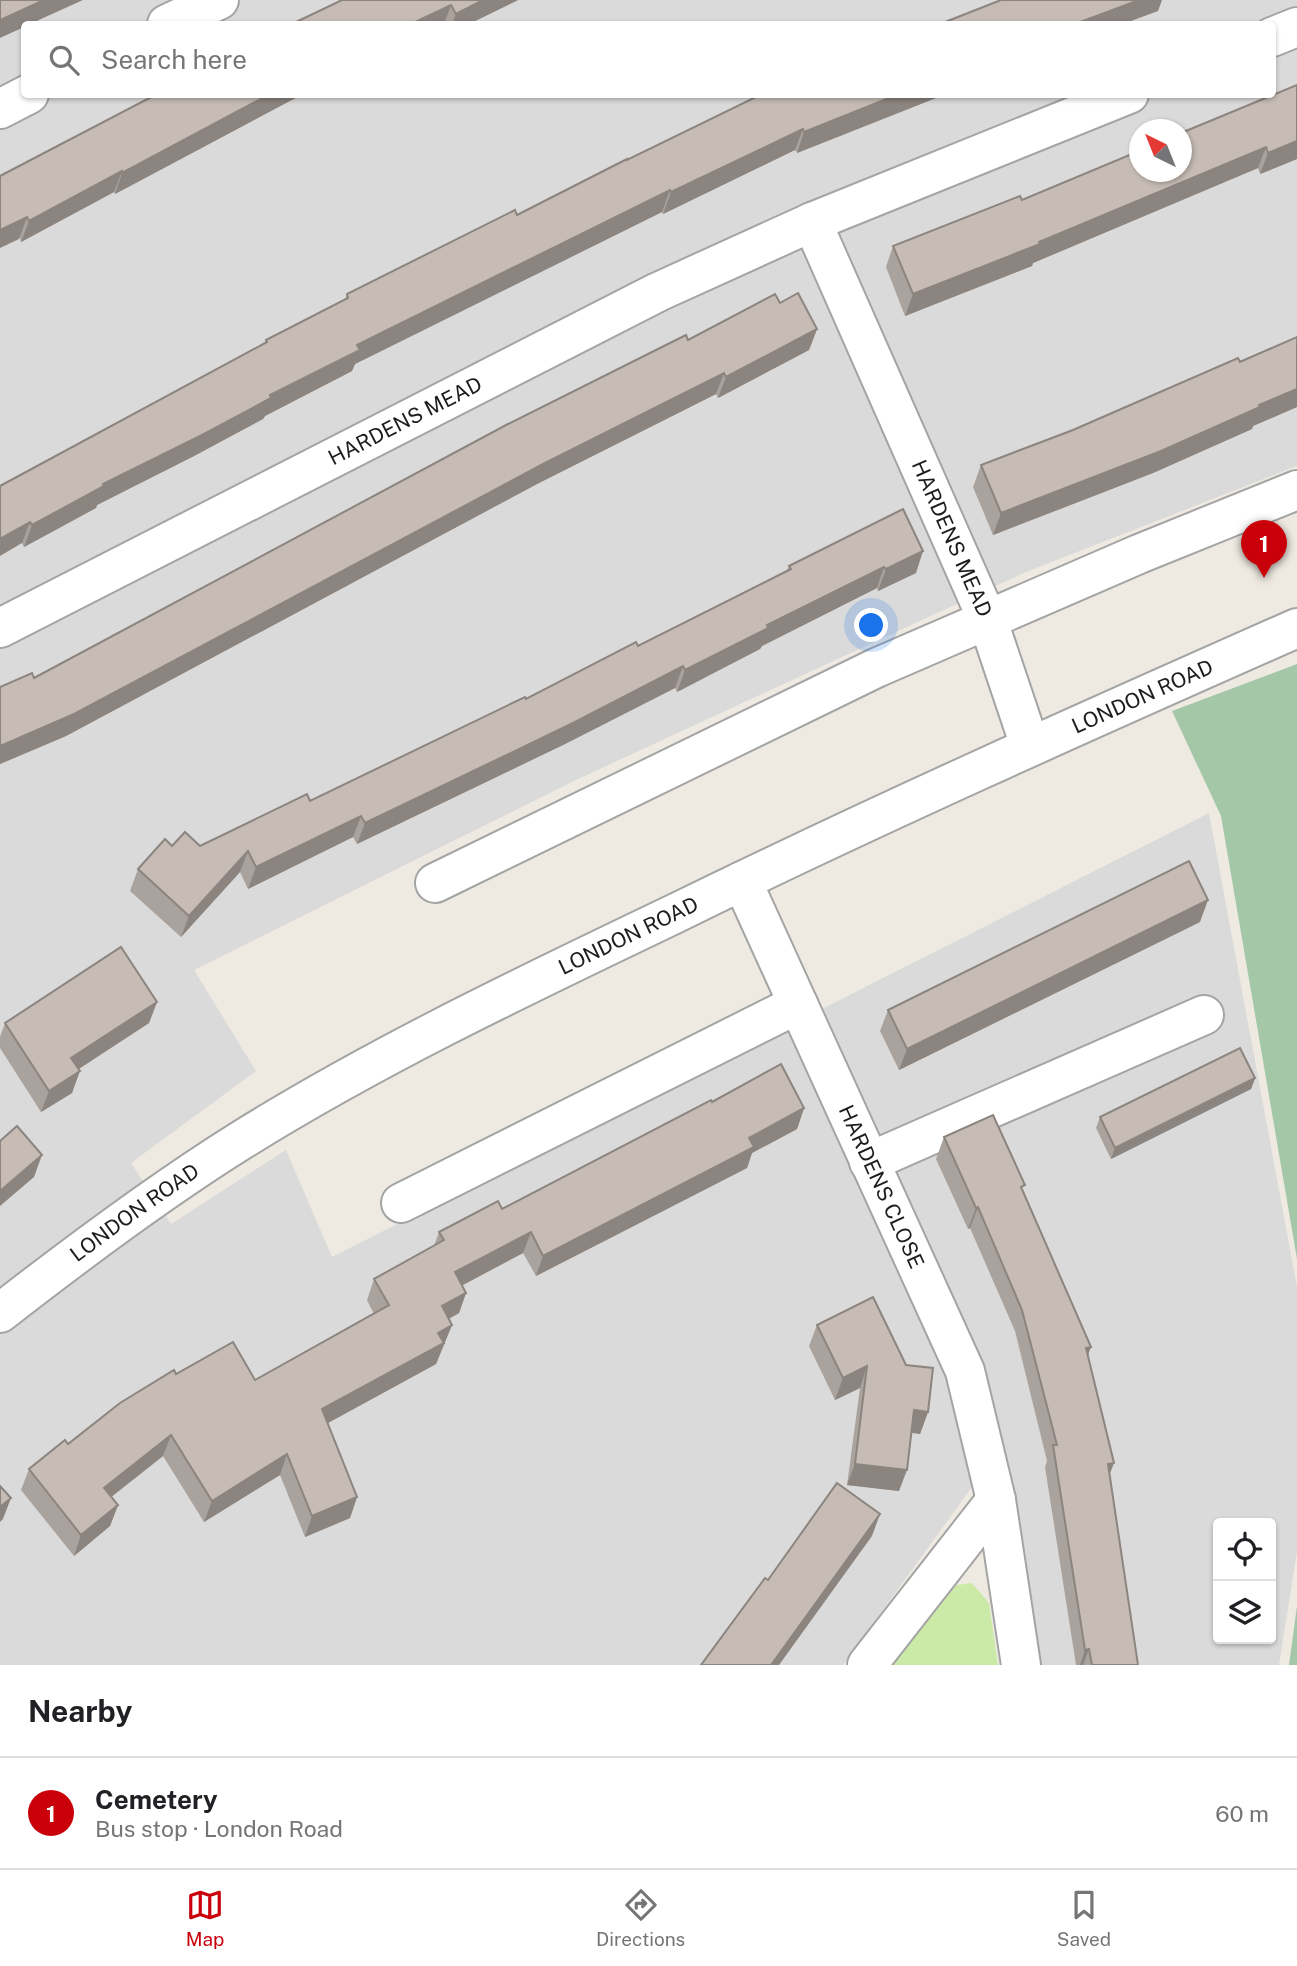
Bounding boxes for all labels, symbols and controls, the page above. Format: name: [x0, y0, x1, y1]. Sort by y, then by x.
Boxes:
search box: [21, 21, 1276, 98]
icon: search: [45, 41, 83, 79]
text: Search here: [101, 44, 247, 75]
north arrow: [1129, 119, 1192, 182]
street label: HARDENS MEAD: [324, 371, 486, 470]
street label: HARDENS MEAD: [907, 456, 998, 621]
pin: 1: [1241, 520, 1287, 578]
your location: [854, 608, 888, 642]
street label: LONDON ROAD: [1068, 654, 1217, 739]
street label: LONDON ROAD: [554, 891, 702, 980]
street label: HARDENS CLOSE: [834, 1101, 930, 1272]
street label: LONDON ROAD: [65, 1158, 204, 1267]
map controls: [1213, 1518, 1276, 1644]
button: locate: [1213, 1518, 1276, 1581]
button: layers: [1213, 1581, 1276, 1644]
text: Nearby: [28, 1693, 132, 1729]
text: Cemetery: [95, 1784, 218, 1815]
text: 1: [46, 1800, 56, 1827]
text: 60 m: [1215, 1800, 1269, 1827]
text: Bus stop · London Road: [95, 1815, 343, 1842]
tab: Map: [186, 1886, 224, 1950]
tab: Directions: [596, 1886, 685, 1950]
tab: Saved: [1057, 1886, 1111, 1950]

